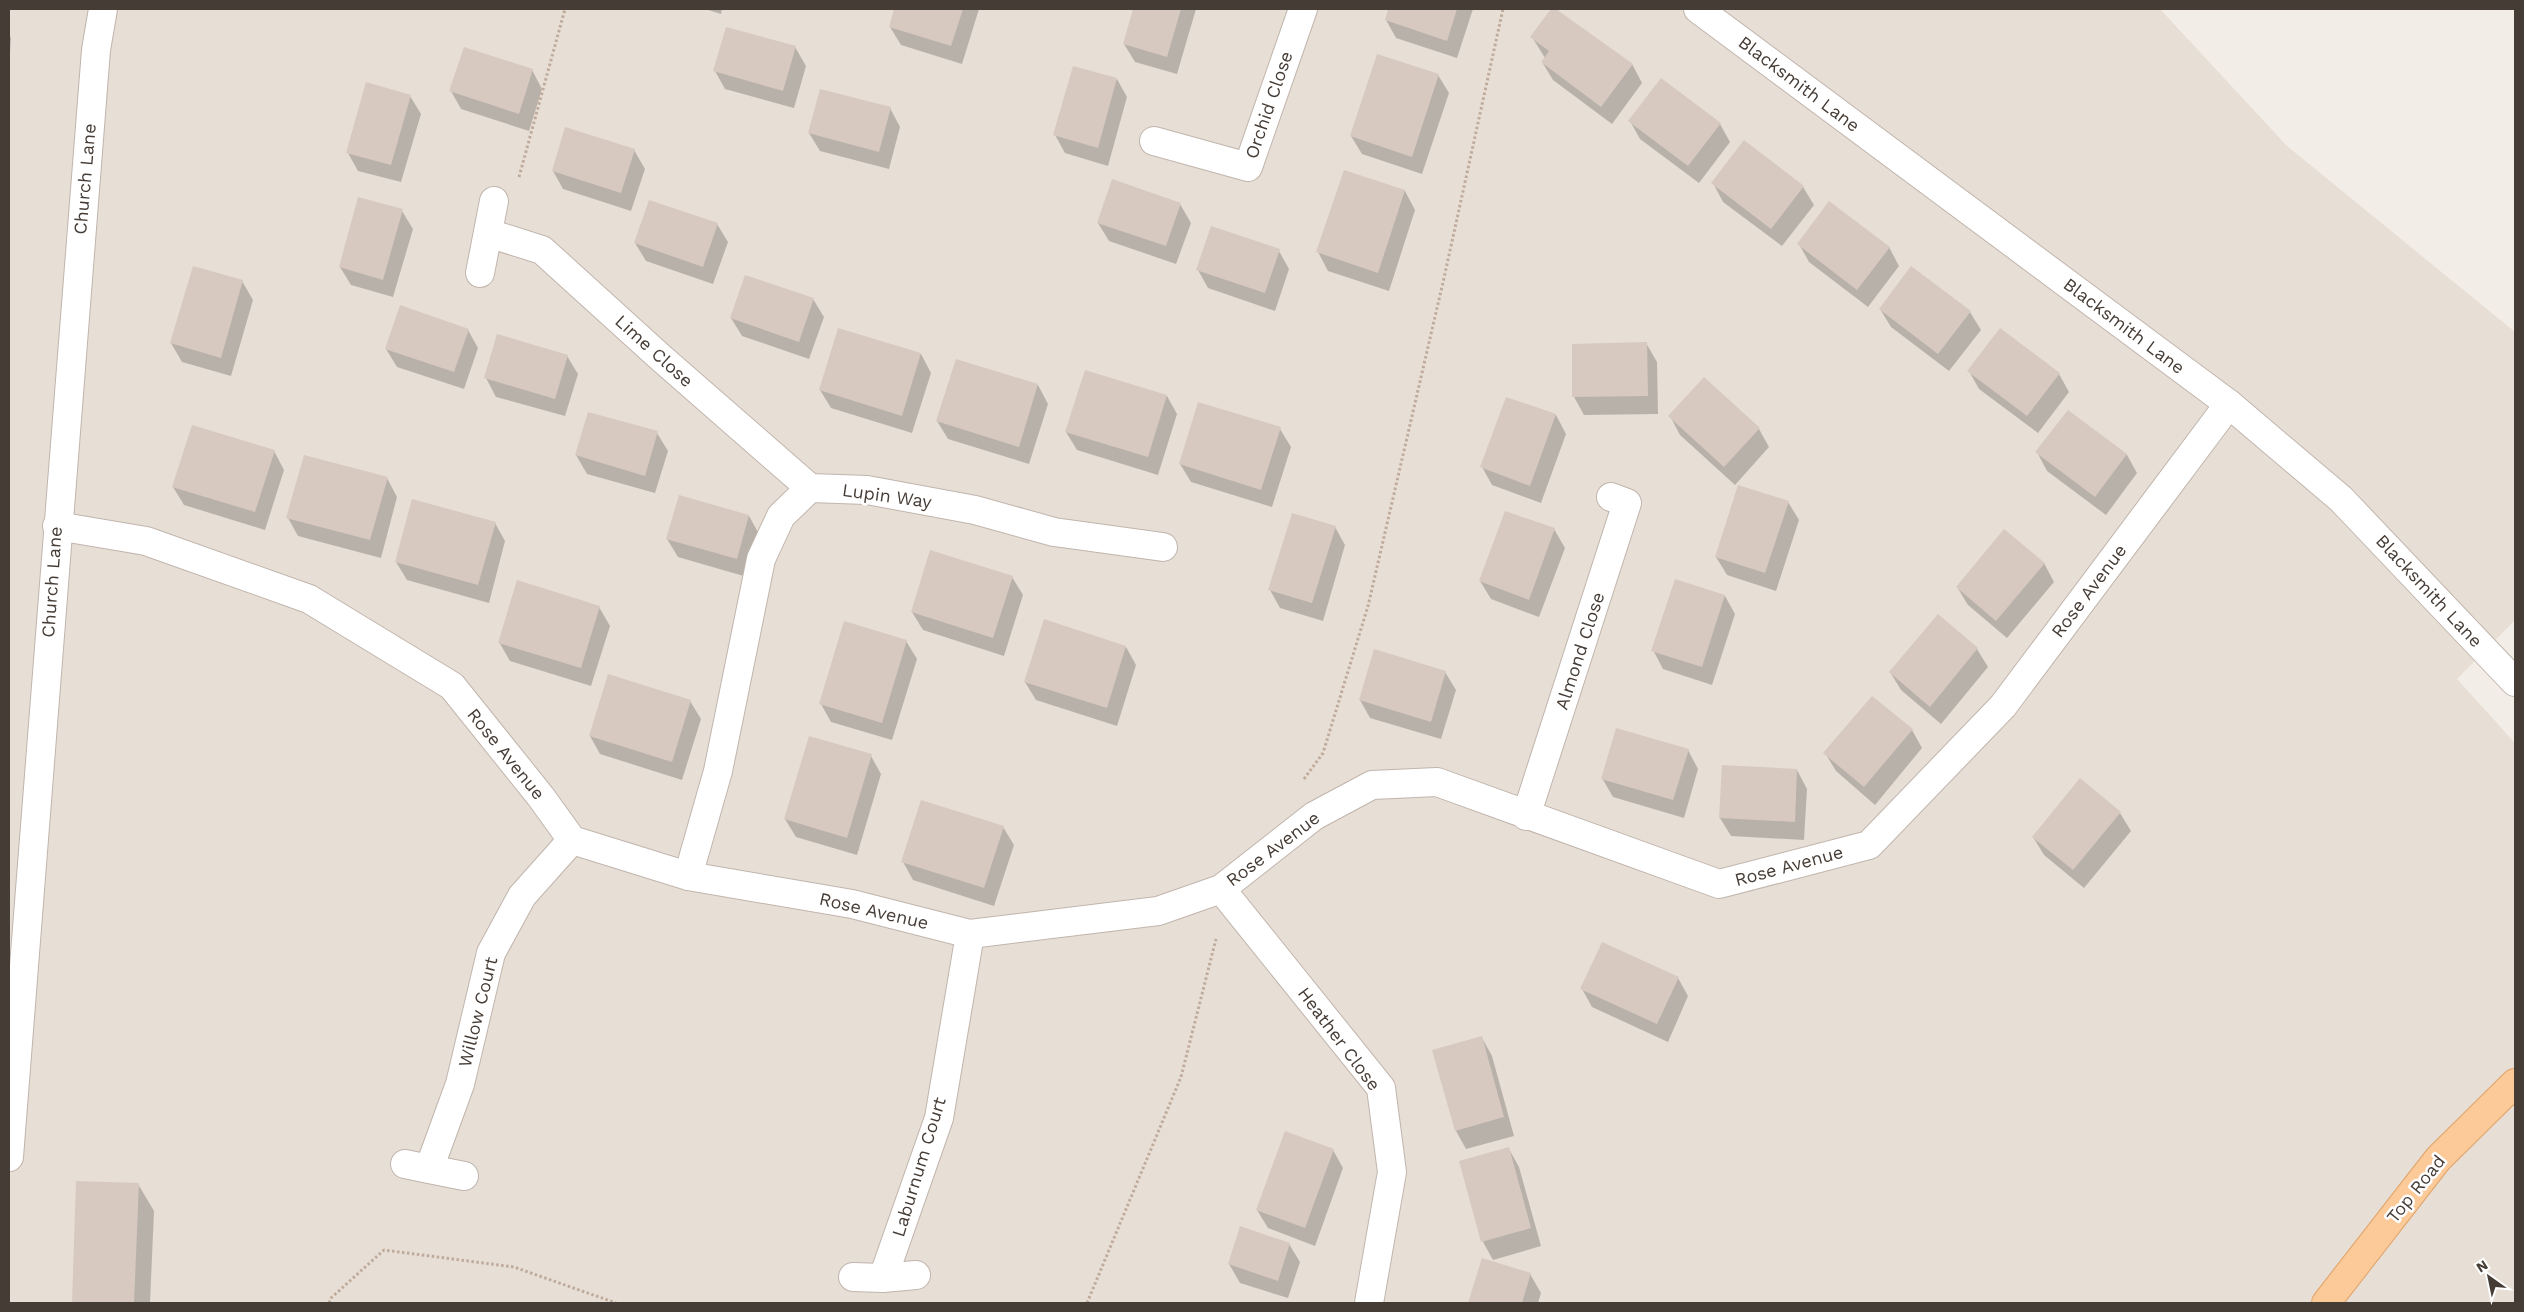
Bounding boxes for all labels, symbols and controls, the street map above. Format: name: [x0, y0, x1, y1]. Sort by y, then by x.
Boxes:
street label: Blacksmith Lane: [1735, 31, 1864, 136]
street label: Orchid Close: [1240, 48, 1297, 161]
street label: Church Lane: [69, 123, 100, 235]
street label: Blacksmith Lane: [2060, 273, 2189, 378]
street label: Lime Close: [611, 310, 698, 391]
street label: Lupin Way: [841, 479, 934, 512]
street label: Church Lane: [37, 526, 66, 638]
street label: Blacksmith Lane: [2372, 530, 2487, 651]
street label: Rose Avenue: [2047, 540, 2131, 642]
street label: Almond Close: [1551, 589, 1608, 712]
street label: Rose Avenue: [463, 704, 550, 804]
street label: Rose Avenue: [1222, 807, 1324, 891]
street label: Rose Avenue: [1732, 841, 1845, 890]
street label: Rose Avenue: [817, 888, 931, 933]
street label: Willow Court: [454, 954, 501, 1069]
street label: Heather Close: [1294, 983, 1385, 1095]
street label: Laburnum Court: [887, 1094, 950, 1239]
street label: Top Road: [2382, 1151, 2449, 1227]
north arrow: [2464, 1252, 2514, 1302]
text: N: [2473, 1257, 2491, 1276]

